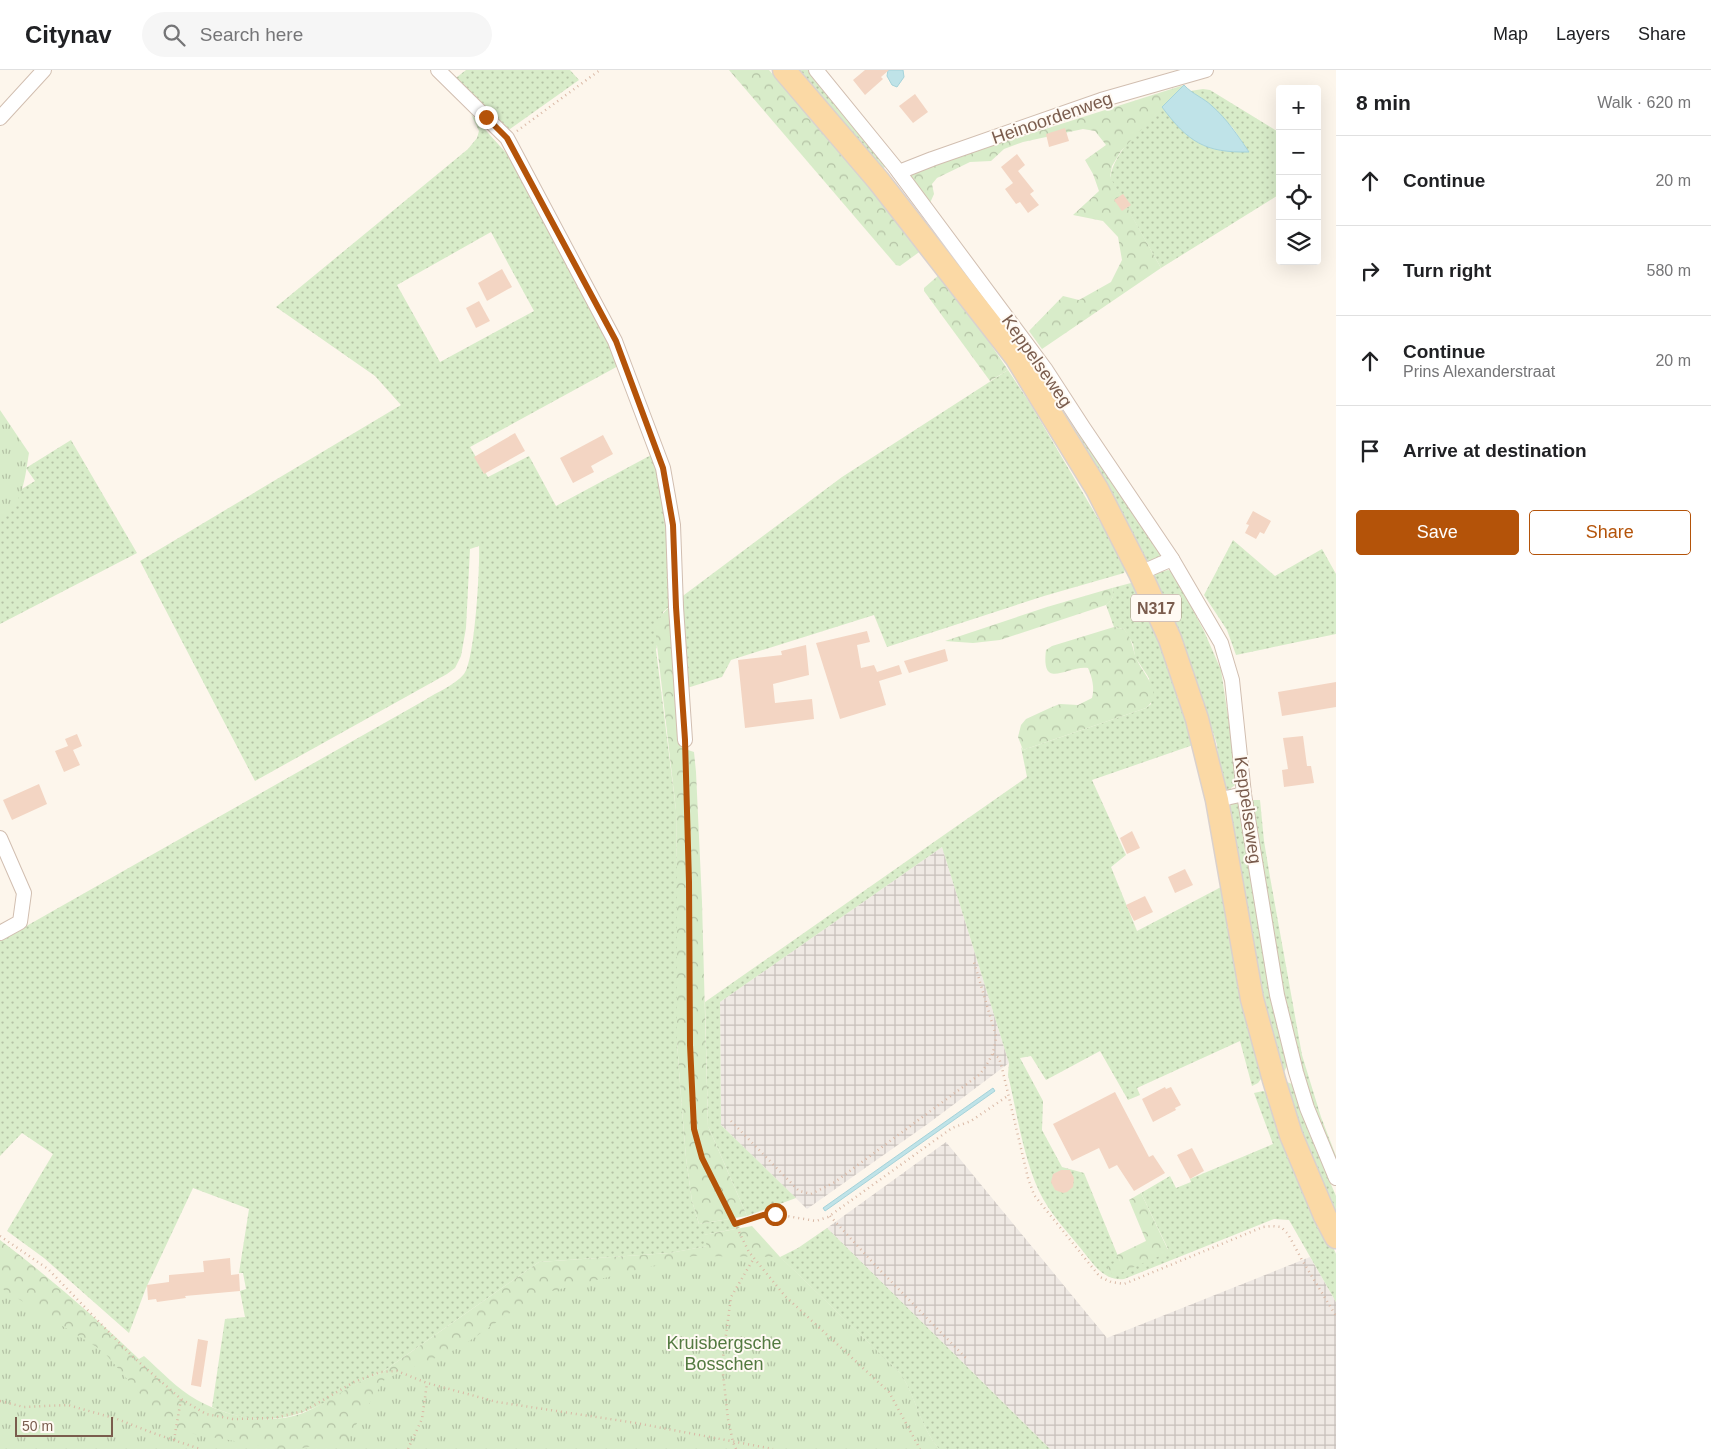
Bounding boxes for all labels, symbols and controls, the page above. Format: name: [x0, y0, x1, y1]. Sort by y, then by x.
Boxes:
search box: [142, 12, 492, 57]
text: Citynav: [25, 21, 112, 48]
icon: search: [160, 21, 188, 49]
text: Search here: [200, 24, 303, 45]
text: Map: [1493, 24, 1528, 44]
text: Layers: [1556, 24, 1610, 44]
text: Share: [1638, 24, 1686, 44]
map controls: [1276, 85, 1321, 265]
button: +: [1276, 85, 1321, 130]
street label: Heinoordenweg: [989, 88, 1115, 148]
text: 8 min: [1356, 91, 1411, 114]
text: Walk · 620 m: [1597, 94, 1691, 111]
route end: [475, 106, 498, 129]
button: −: [1276, 130, 1321, 175]
icon: ahead: [1356, 167, 1384, 195]
text: Continue: [1403, 170, 1485, 191]
text: 20 m: [1655, 172, 1691, 189]
button: locate: [1276, 175, 1321, 220]
button: layers: [1276, 220, 1321, 265]
icon: right: [1356, 257, 1384, 285]
text: Turn right: [1403, 260, 1491, 281]
text: 580 m: [1647, 262, 1691, 279]
street label: Keppelseweg: [998, 311, 1076, 411]
text: Continue: [1403, 341, 1485, 362]
icon: ahead: [1356, 347, 1384, 375]
text: 20 m: [1655, 352, 1691, 369]
text: Prins Alexanderstraat: [1403, 363, 1555, 380]
icon: arrive: [1356, 437, 1384, 465]
text: Arrive at destination: [1403, 440, 1587, 461]
button: Save: [1356, 510, 1519, 555]
button: Share: [1529, 510, 1691, 555]
road number: N317: [1131, 594, 1181, 622]
street label: Keppelseweg: [1231, 755, 1265, 865]
route start: [764, 1203, 787, 1226]
park label: Kruisbergsche Bosschen: [666, 1333, 782, 1374]
scale bar: [15, 1414, 112, 1437]
text: 50 m: [22, 1418, 53, 1434]

